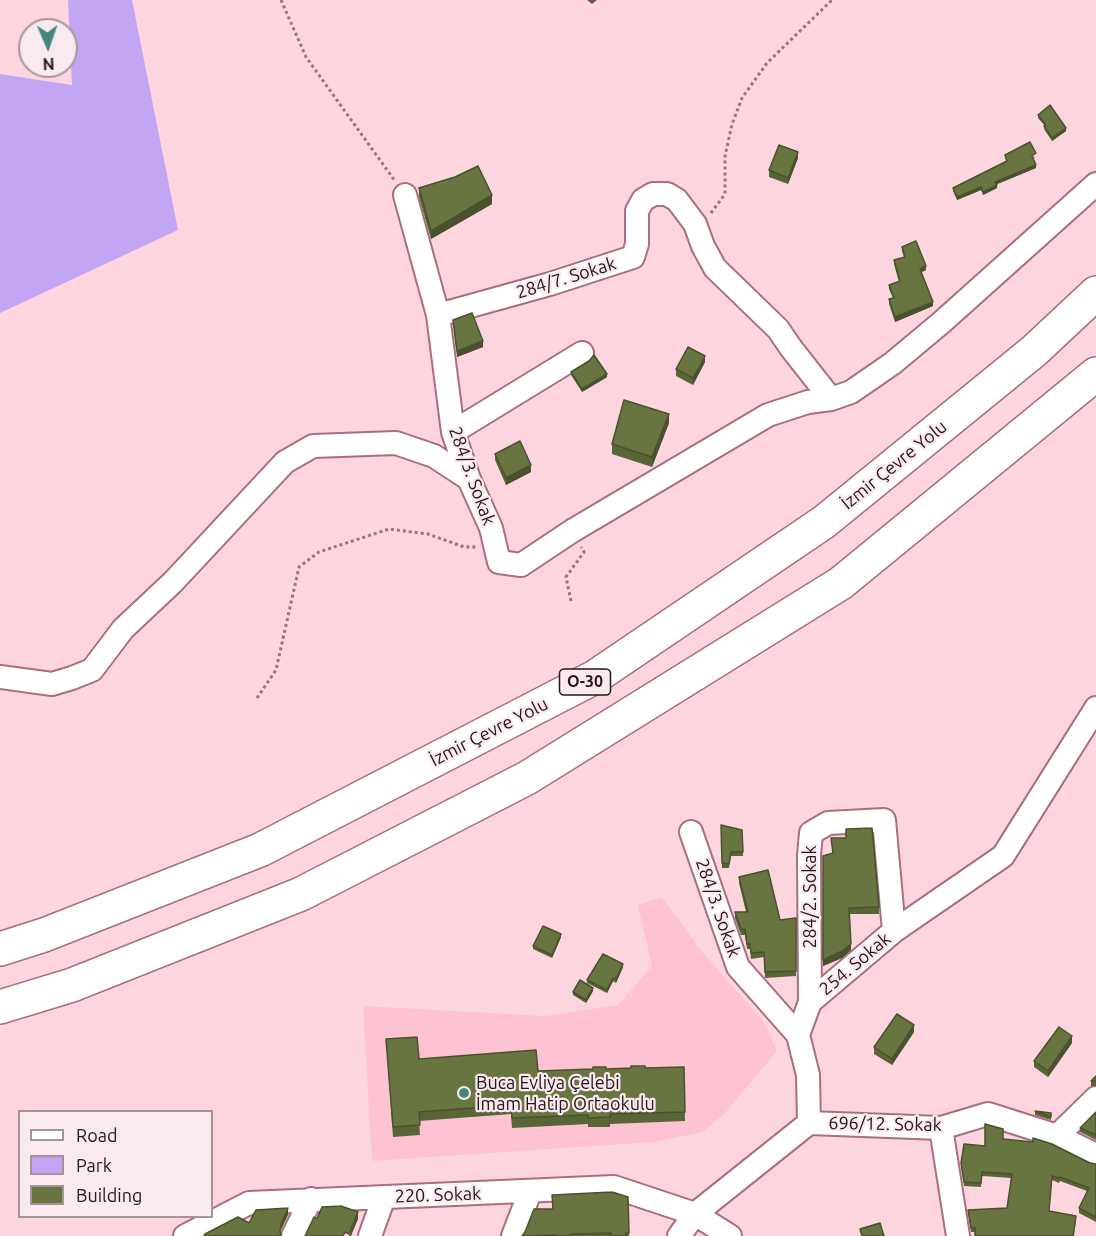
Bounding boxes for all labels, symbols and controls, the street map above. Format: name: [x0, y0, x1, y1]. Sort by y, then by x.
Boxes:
north arrow: [18, 18, 78, 78]
text: N: [42, 55, 55, 73]
street label: 284/7. Sokak: [514, 253, 618, 303]
street label: İzmir Çevre Yolu: [837, 416, 951, 514]
street label: 284/3. Sokak: [444, 424, 500, 528]
road number: O-30: [560, 669, 610, 695]
street label: İzmir Çevre Yolu: [426, 693, 552, 771]
street label: 284/2. Sokak: [799, 845, 821, 949]
street label: 284/3. Sokak: [691, 856, 745, 960]
street label: 254. Sokak: [815, 928, 895, 1000]
place label: Buca Evliya Çelebi İmam Hatip Ortaokulu: [476, 1072, 655, 1114]
marker: Buca Evliya Çelebi İmam Hatip Ortaokulu: [457, 1086, 471, 1100]
legend: [18, 1110, 213, 1218]
street label: 696/12. Sokak: [828, 1112, 942, 1136]
text: Road: [76, 1125, 118, 1145]
text: Park: [76, 1155, 112, 1175]
street label: 220. Sokak: [394, 1183, 482, 1207]
text: Building: [76, 1185, 142, 1205]

